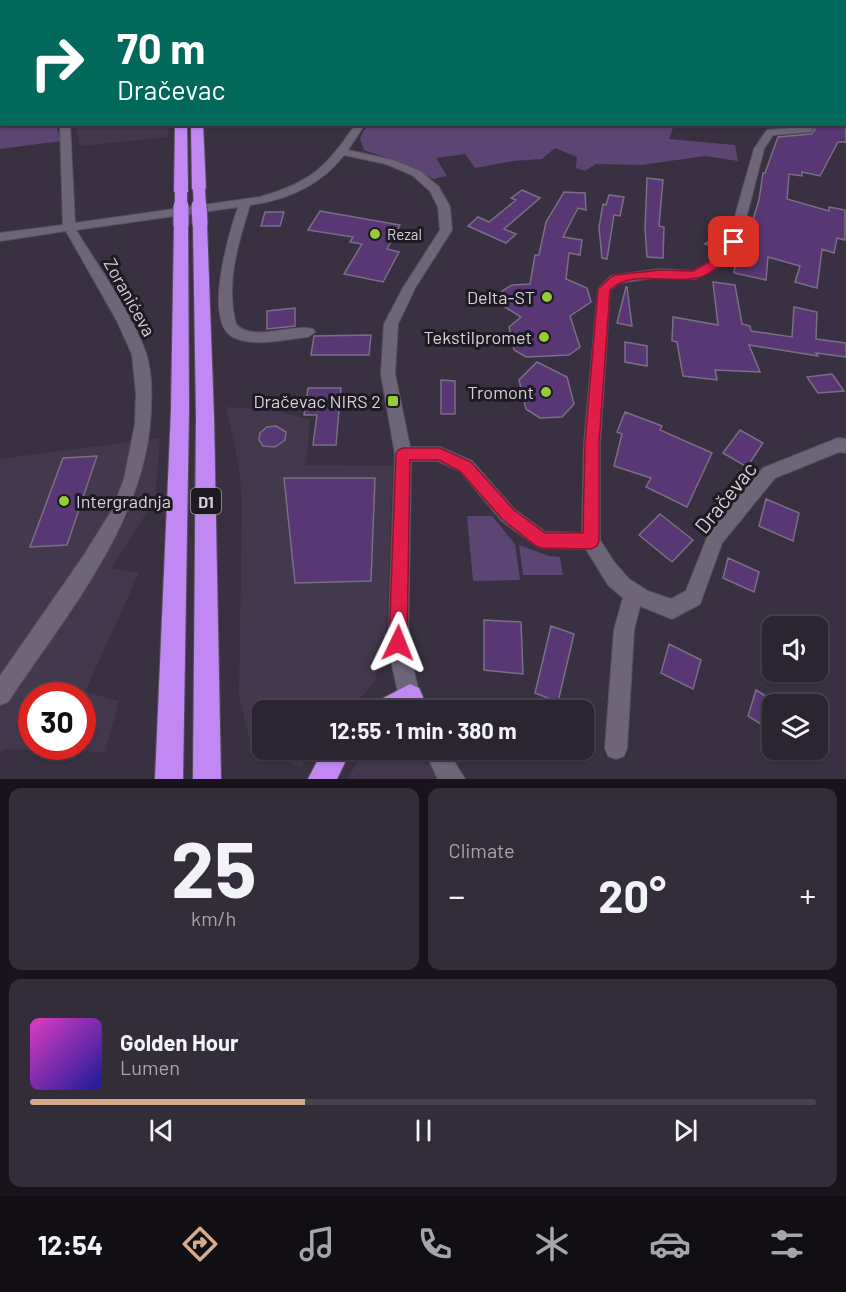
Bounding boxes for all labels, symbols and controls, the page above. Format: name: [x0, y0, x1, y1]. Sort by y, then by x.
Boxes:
text: 70 m: [117, 22, 205, 72]
icon: right: [18, 24, 96, 102]
text: Dračevac: [117, 73, 226, 105]
pin: [708, 216, 759, 267]
place label: Rezal: [387, 225, 422, 243]
icon: arrive: [717, 225, 750, 258]
marker: Rezal: [368, 227, 382, 241]
street label: Zoranićeva: [100, 254, 160, 340]
place label: Delta-ST: [467, 286, 535, 308]
marker: Delta-ST: [540, 290, 554, 304]
place label: Tekstilpromet: [424, 326, 532, 348]
marker: Tekstilpromet: [537, 330, 551, 344]
place label: Tromont: [468, 381, 534, 403]
marker: Tromont: [539, 385, 553, 399]
place label: Dračevac NIRS 2: [253, 390, 381, 412]
marker: Dračevac NIRS 2: [386, 394, 400, 408]
street label: Dračevac: [689, 456, 761, 538]
road number: D1: [191, 488, 221, 514]
place label: Intergradnja: [76, 490, 171, 512]
marker: Intergradnja: [57, 494, 71, 508]
position arrow: [366, 611, 430, 675]
map controls: [762, 616, 828, 760]
button: sound: [762, 616, 828, 682]
speed limit sign: 30: [18, 682, 96, 760]
button: layers: [762, 694, 828, 760]
text: 12:55 · 1 min · 380 m: [329, 717, 517, 743]
text: 25: [171, 820, 257, 914]
text: Climate: [449, 838, 515, 862]
text: 20°: [598, 868, 666, 922]
text: −: [449, 875, 465, 915]
text: +: [800, 875, 816, 915]
text: km/h: [191, 906, 236, 930]
text: Golden Hour: [120, 1029, 238, 1055]
text: Lumen: [120, 1055, 180, 1079]
icon: previous: [145, 1114, 178, 1147]
icon: pause: [407, 1114, 440, 1147]
icon: next: [669, 1114, 702, 1147]
icon: directions: [179, 1223, 221, 1265]
icon: music: [296, 1223, 338, 1265]
icon: phone: [414, 1223, 456, 1265]
icon: climate: [531, 1223, 573, 1265]
icon: car: [649, 1223, 691, 1265]
icon: filters: [766, 1223, 808, 1265]
text: 12:54: [38, 1228, 103, 1260]

